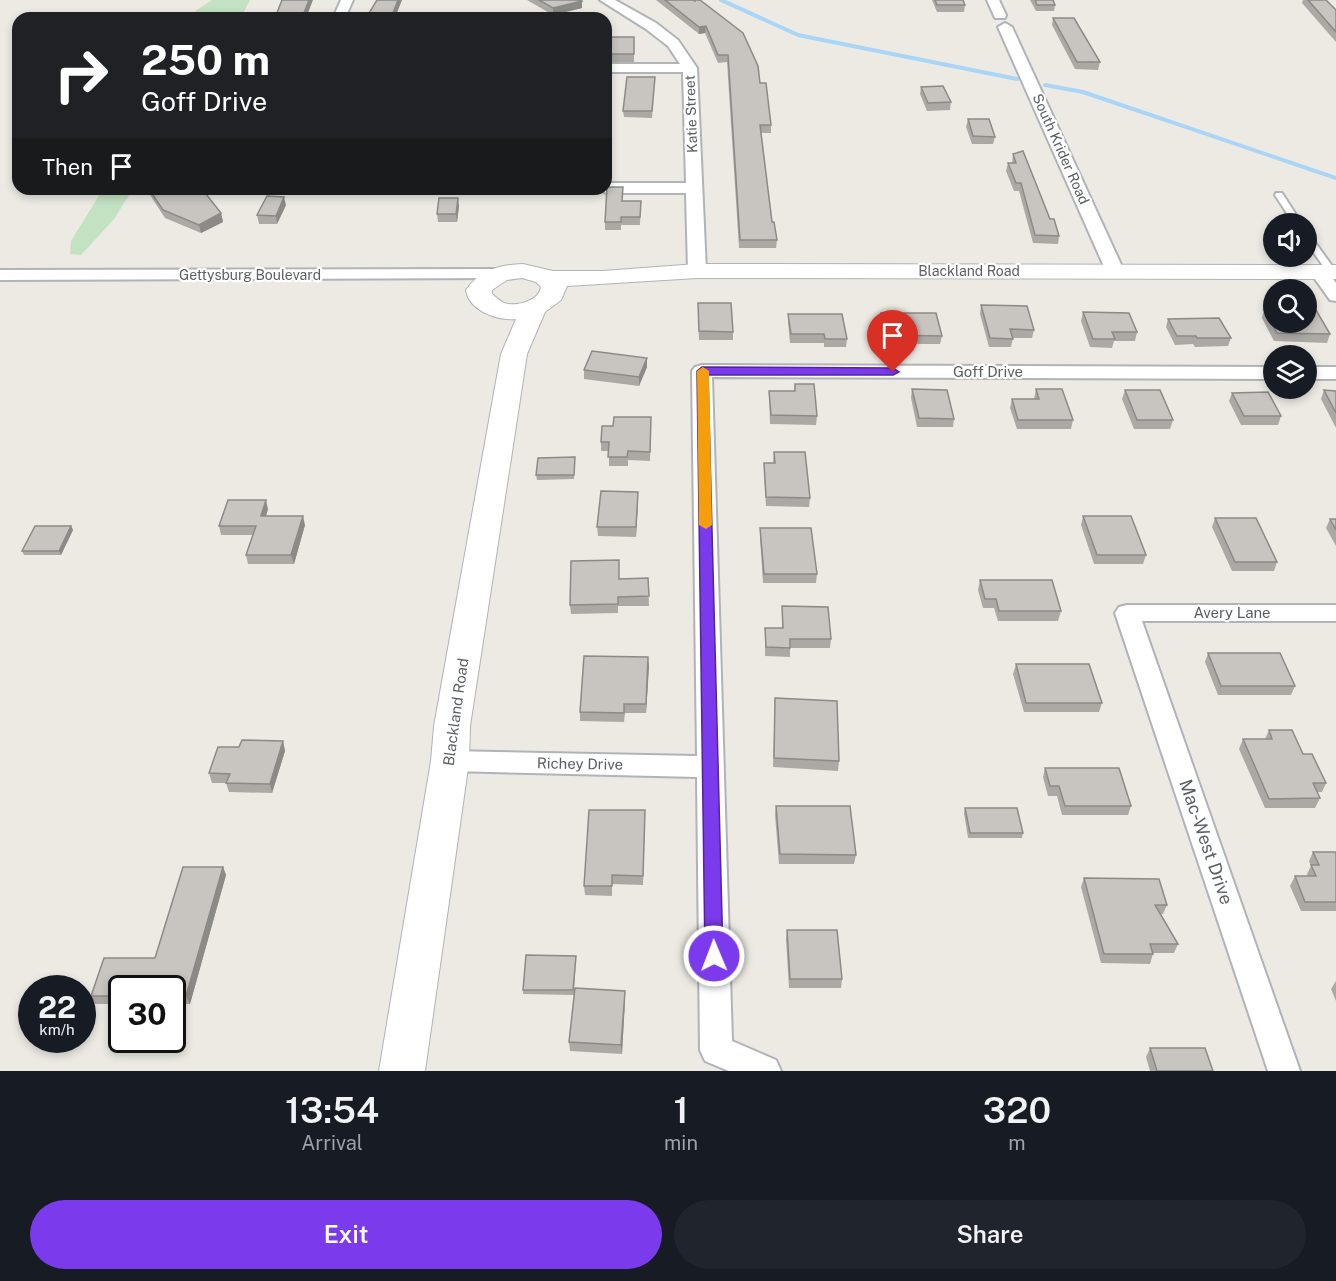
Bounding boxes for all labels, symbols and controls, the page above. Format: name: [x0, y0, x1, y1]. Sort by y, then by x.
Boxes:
text: 250 m: [141, 35, 270, 84]
icon: right: [42, 36, 120, 114]
street label: Katie Street: [682, 75, 700, 153]
text: Goff Drive: [141, 85, 267, 117]
street label: South Krider Road: [1029, 91, 1093, 207]
icon: arrive: [105, 150, 138, 183]
text: Then: [42, 154, 93, 180]
map controls: [1263, 213, 1317, 399]
button: sound: [1263, 213, 1317, 267]
street label: Blackland Road: [918, 263, 1020, 279]
street label: Gettysburg Boulevard: [179, 267, 321, 283]
button: search: [1263, 279, 1317, 333]
pin: [867, 310, 918, 372]
icon: arrive: [876, 319, 909, 352]
button: layers: [1263, 345, 1317, 399]
street label: Goff Drive: [953, 363, 1023, 380]
street label: Avery Lane: [1193, 604, 1271, 621]
street label: Blackland Road: [440, 657, 471, 767]
street label: Richey Drive: [537, 754, 623, 773]
street label: Mac-West Drive: [1175, 776, 1238, 907]
position arrow: [682, 924, 746, 988]
speed limit sign: 30: [108, 975, 186, 1053]
text: 22: [38, 989, 76, 1025]
text: km/h: [39, 1021, 75, 1038]
text: 13:54: [285, 1089, 379, 1131]
text: 1: [673, 1089, 689, 1131]
text: 320: [983, 1089, 1051, 1131]
text: Arrival: [301, 1131, 363, 1155]
text: min: [664, 1131, 698, 1155]
text: m: [1008, 1131, 1026, 1155]
button: Exit: [30, 1200, 662, 1269]
button: Share: [674, 1200, 1306, 1269]

